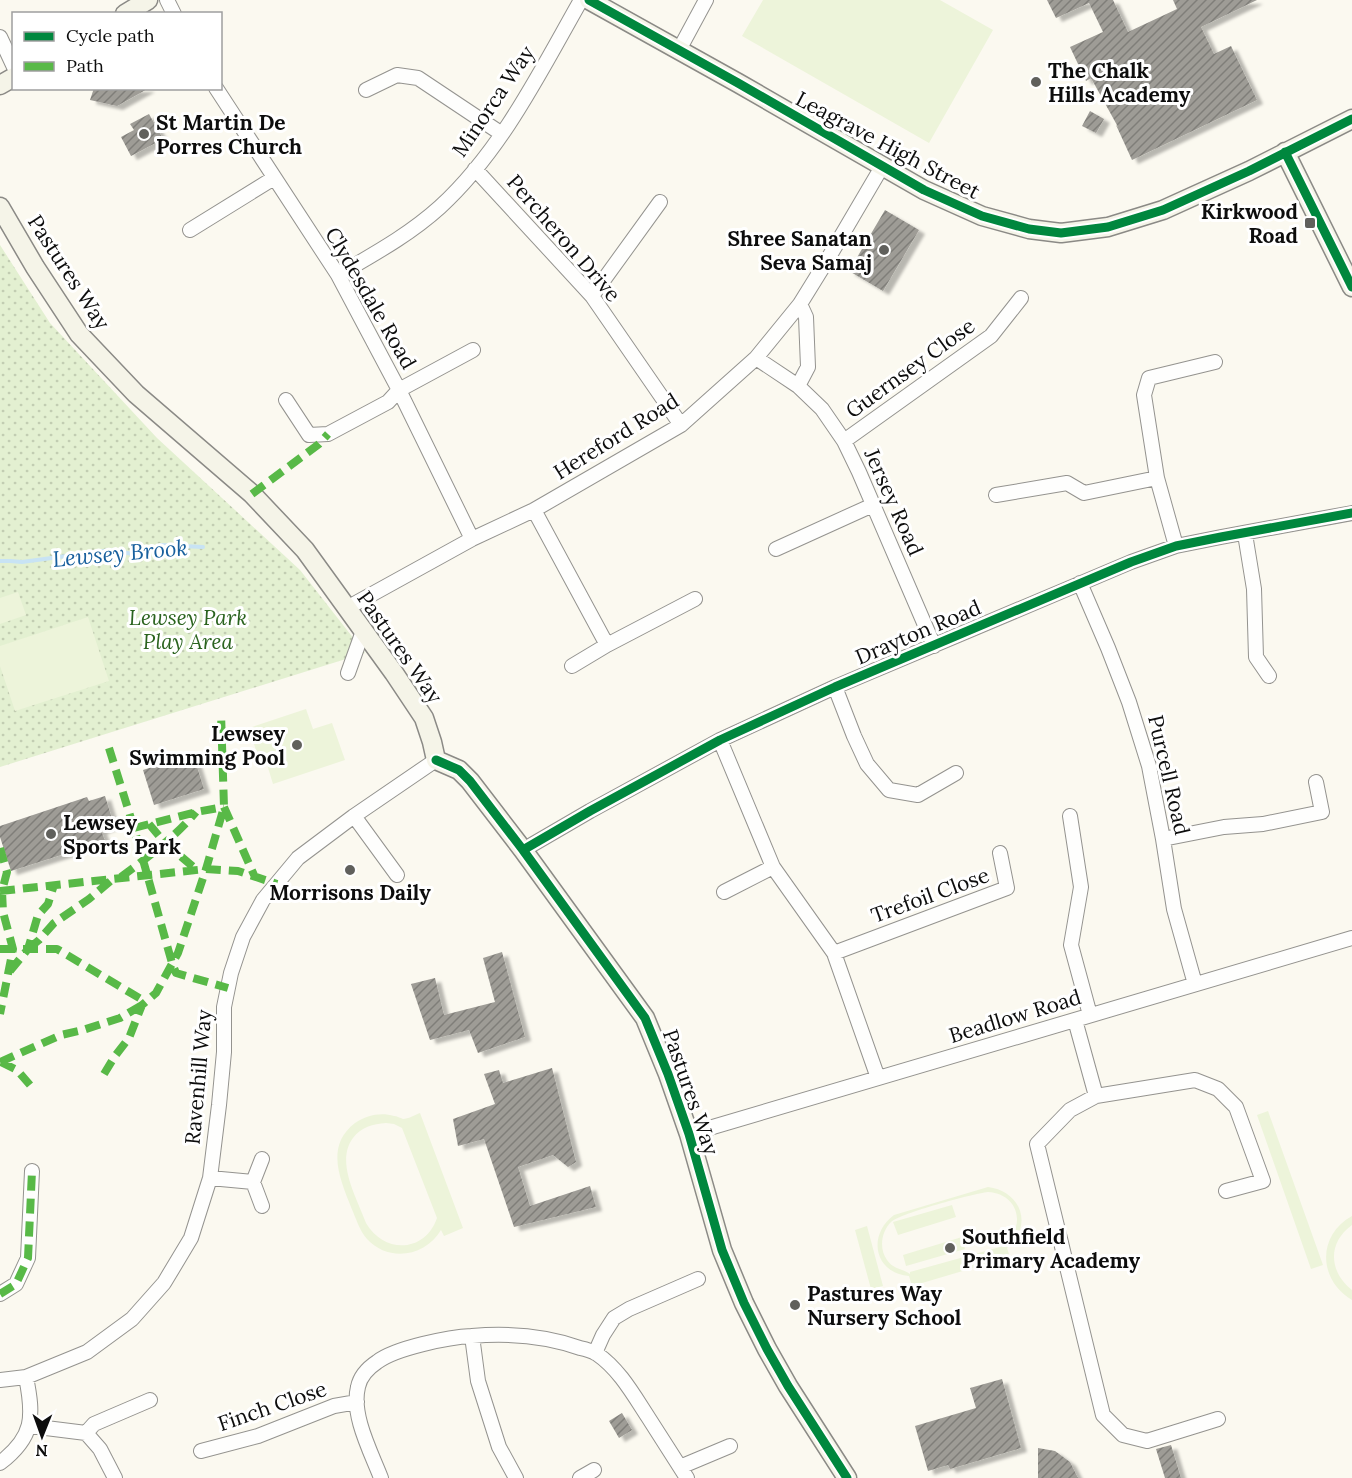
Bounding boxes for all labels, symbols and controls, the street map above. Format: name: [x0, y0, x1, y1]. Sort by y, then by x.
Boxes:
legend: [12, 12, 222, 90]
text: Cycle path: [66, 24, 155, 47]
street label: Minorca Way: [446, 40, 540, 162]
text: Path: [66, 54, 104, 77]
place label: The Chalk Hills Academy: [1048, 57, 1191, 108]
marker: The Chalk Hills Academy: [1029, 75, 1043, 89]
street label: Leagrave High Street: [791, 85, 985, 205]
place label: St Martin De Porres Church: [156, 109, 302, 160]
marker: St Martin De Porres Church: [137, 127, 151, 141]
street label: Percheron Drive: [501, 169, 627, 307]
place label: Kirkwood Road: [1201, 198, 1298, 249]
street label: Pastures Way: [22, 210, 116, 334]
marker: Kirkwood Road: [1303, 216, 1317, 230]
street label: Clydesdale Road: [319, 222, 423, 374]
place label: Shree Sanatan Seva Samaj: [728, 225, 872, 276]
marker: Shree Sanatan Seva Samaj: [877, 243, 891, 257]
street label: Guernsey Close: [840, 312, 980, 424]
street label: Hereford Road: [548, 387, 684, 485]
street label: Jersey Road: [858, 443, 930, 560]
water label: Lewsey Brook: [51, 533, 189, 573]
street label: Pastures Way: [351, 586, 449, 708]
street label: Drayton Road: [851, 593, 985, 671]
park label: Lewsey Park Play Area: [129, 604, 247, 655]
street label: Purcell Road: [1142, 712, 1196, 838]
place label: Lewsey Swimming Pool: [129, 720, 285, 771]
marker: Lewsey Swimming Pool: [290, 738, 304, 752]
place label: Lewsey Sports Park: [63, 809, 181, 860]
marker: Lewsey Sports Park: [44, 827, 58, 841]
street label: Trefoil Close: [867, 861, 993, 929]
marker: Morrisons Daily: [343, 863, 357, 877]
place label: Morrisons Daily: [269, 879, 431, 906]
street label: Beadlow Road: [946, 983, 1084, 1049]
street label: Ravenhill Way: [179, 1008, 217, 1146]
street label: Pastures Way: [657, 1026, 725, 1158]
place label: Southfield Primary Academy: [962, 1223, 1141, 1274]
marker: Southfield Primary Academy: [943, 1241, 957, 1255]
place label: Pastures Way Nursery School: [807, 1280, 962, 1331]
marker: Pastures Way Nursery School: [788, 1298, 802, 1312]
street label: Finch Close: [214, 1375, 330, 1437]
north arrow: [12, 1406, 72, 1466]
text: N: [35, 1441, 48, 1461]

